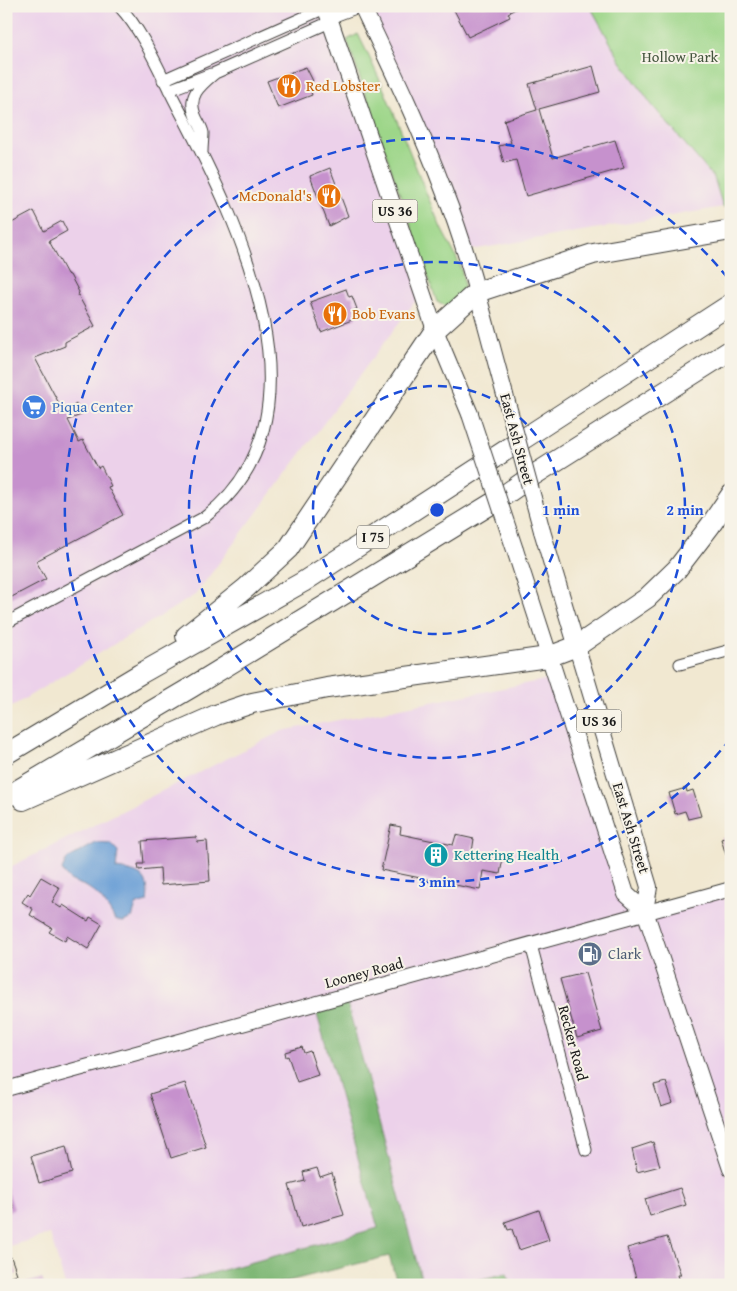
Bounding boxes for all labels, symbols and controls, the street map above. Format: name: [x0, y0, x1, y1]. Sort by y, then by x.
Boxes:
park label: Hollow Park: [642, 46, 719, 67]
restaurant icon: Red Lobster: [276, 73, 302, 99]
place label: Red Lobster: [306, 75, 380, 96]
restaurant icon: McDonald's: [316, 183, 342, 209]
place label: McDonald's: [239, 185, 312, 206]
road number: US 36: [372, 200, 418, 222]
restaurant icon: Bob Evans: [322, 301, 348, 327]
place label: Bob Evans: [352, 303, 415, 324]
street label: East Ash Street: [495, 391, 540, 488]
supermarket icon: Piqua Center: [21, 394, 47, 420]
place label: Piqua Center: [52, 396, 133, 417]
text: 1 min: [542, 499, 580, 520]
text: 2 min: [666, 499, 704, 520]
centre of rings: [428, 501, 446, 519]
road number: I 75: [357, 526, 389, 548]
road number: US 36: [576, 709, 622, 732]
street label: East Ash Street: [608, 780, 655, 877]
building icon: Kettering Health: [423, 842, 449, 868]
place label: Kettering Health: [454, 844, 560, 865]
text: 3 min: [418, 871, 456, 892]
fuel station icon: Clark: [577, 941, 603, 967]
place label: Clark: [608, 943, 642, 964]
street label: Looney Road: [322, 952, 405, 993]
street label: Recker Road: [553, 1003, 594, 1083]

